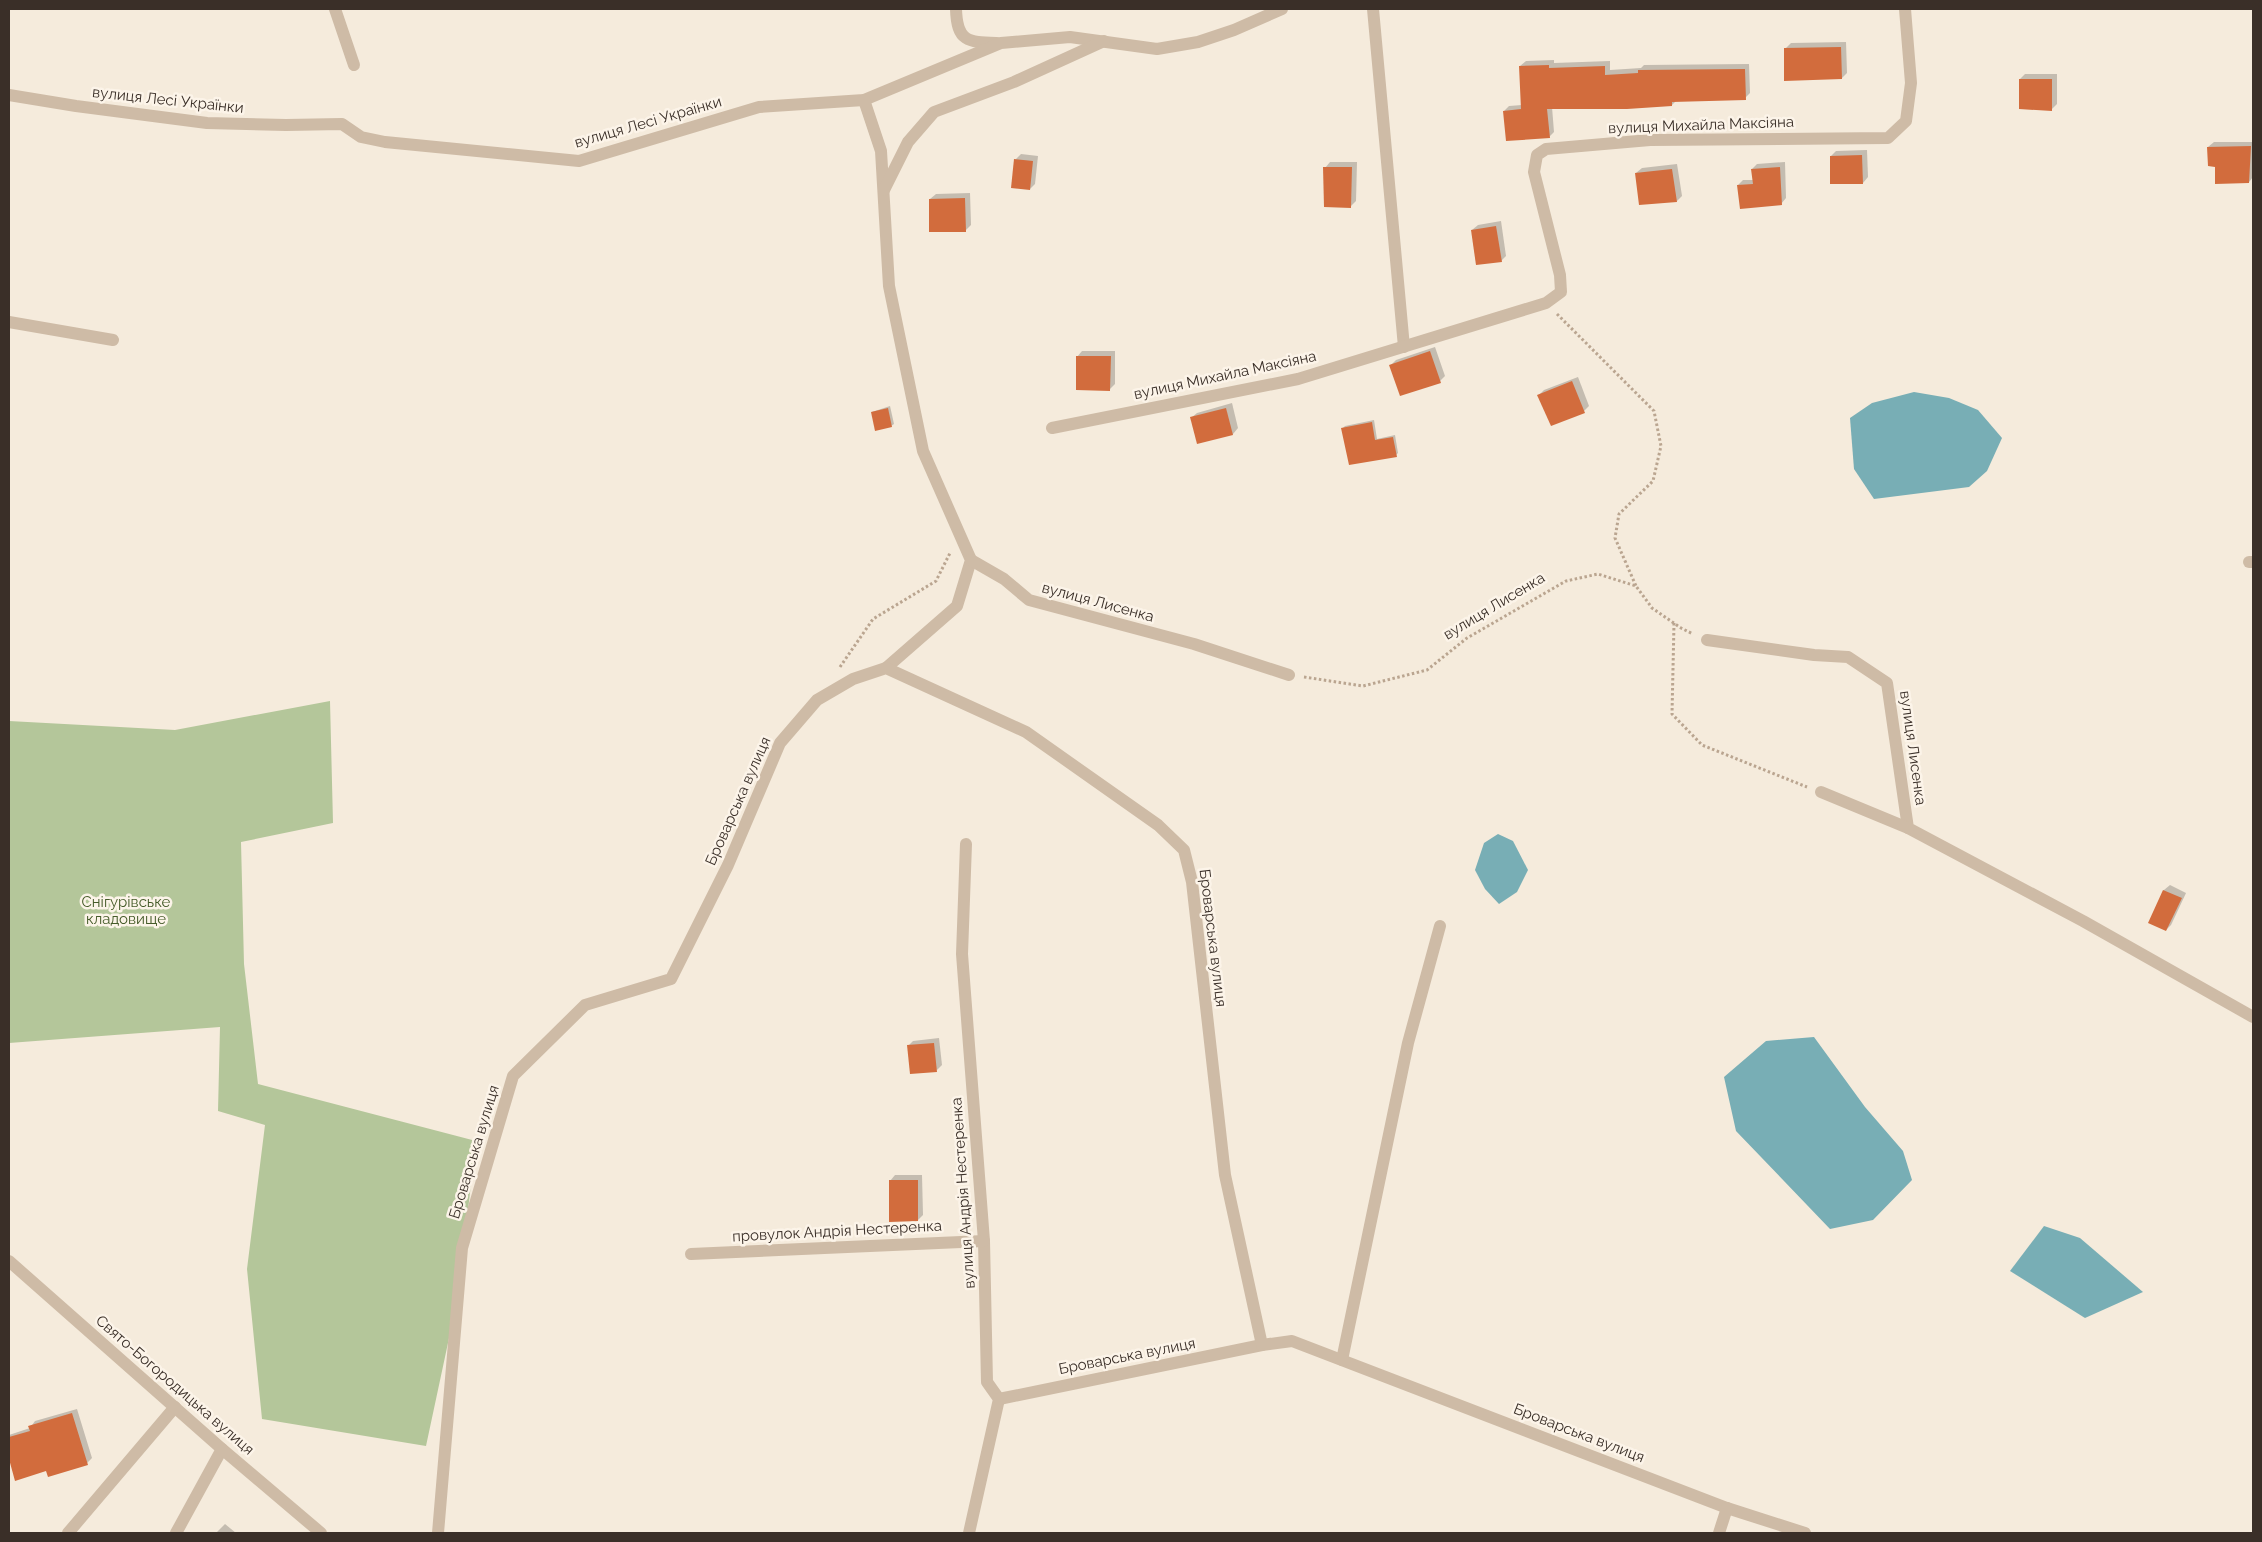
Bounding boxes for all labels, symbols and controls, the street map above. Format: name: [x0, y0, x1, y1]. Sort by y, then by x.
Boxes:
street label: вулиця Лесі Українки: [91, 83, 245, 117]
street label: вулиця Лесі Українки: [572, 92, 724, 152]
street label: вулиця Михайла Максіяна: [1608, 113, 1794, 137]
street label: вулиця Михайла Максіяна: [1132, 347, 1318, 403]
street label: вулиця Лисенка: [1440, 569, 1548, 643]
street label: вулиця Лисенка: [1040, 578, 1156, 626]
street label: вулиця Лисенка: [1896, 690, 1930, 806]
street label: Броварська вулиця: [702, 734, 774, 868]
street label: Броварська вулиця: [1196, 868, 1230, 1008]
park label: Снігурівське кладовище: [82, 893, 171, 928]
street label: Броварська вулиця: [445, 1083, 503, 1221]
street label: вулиця Андрія Нестеренка: [947, 1097, 979, 1289]
street label: провулок Андрія Нестеренка: [732, 1217, 942, 1245]
street label: Свято-Богородицька вулиця: [92, 1311, 258, 1459]
street label: Броварська вулиця: [1057, 1334, 1197, 1378]
street label: Броварська вулиця: [1511, 1400, 1647, 1466]

